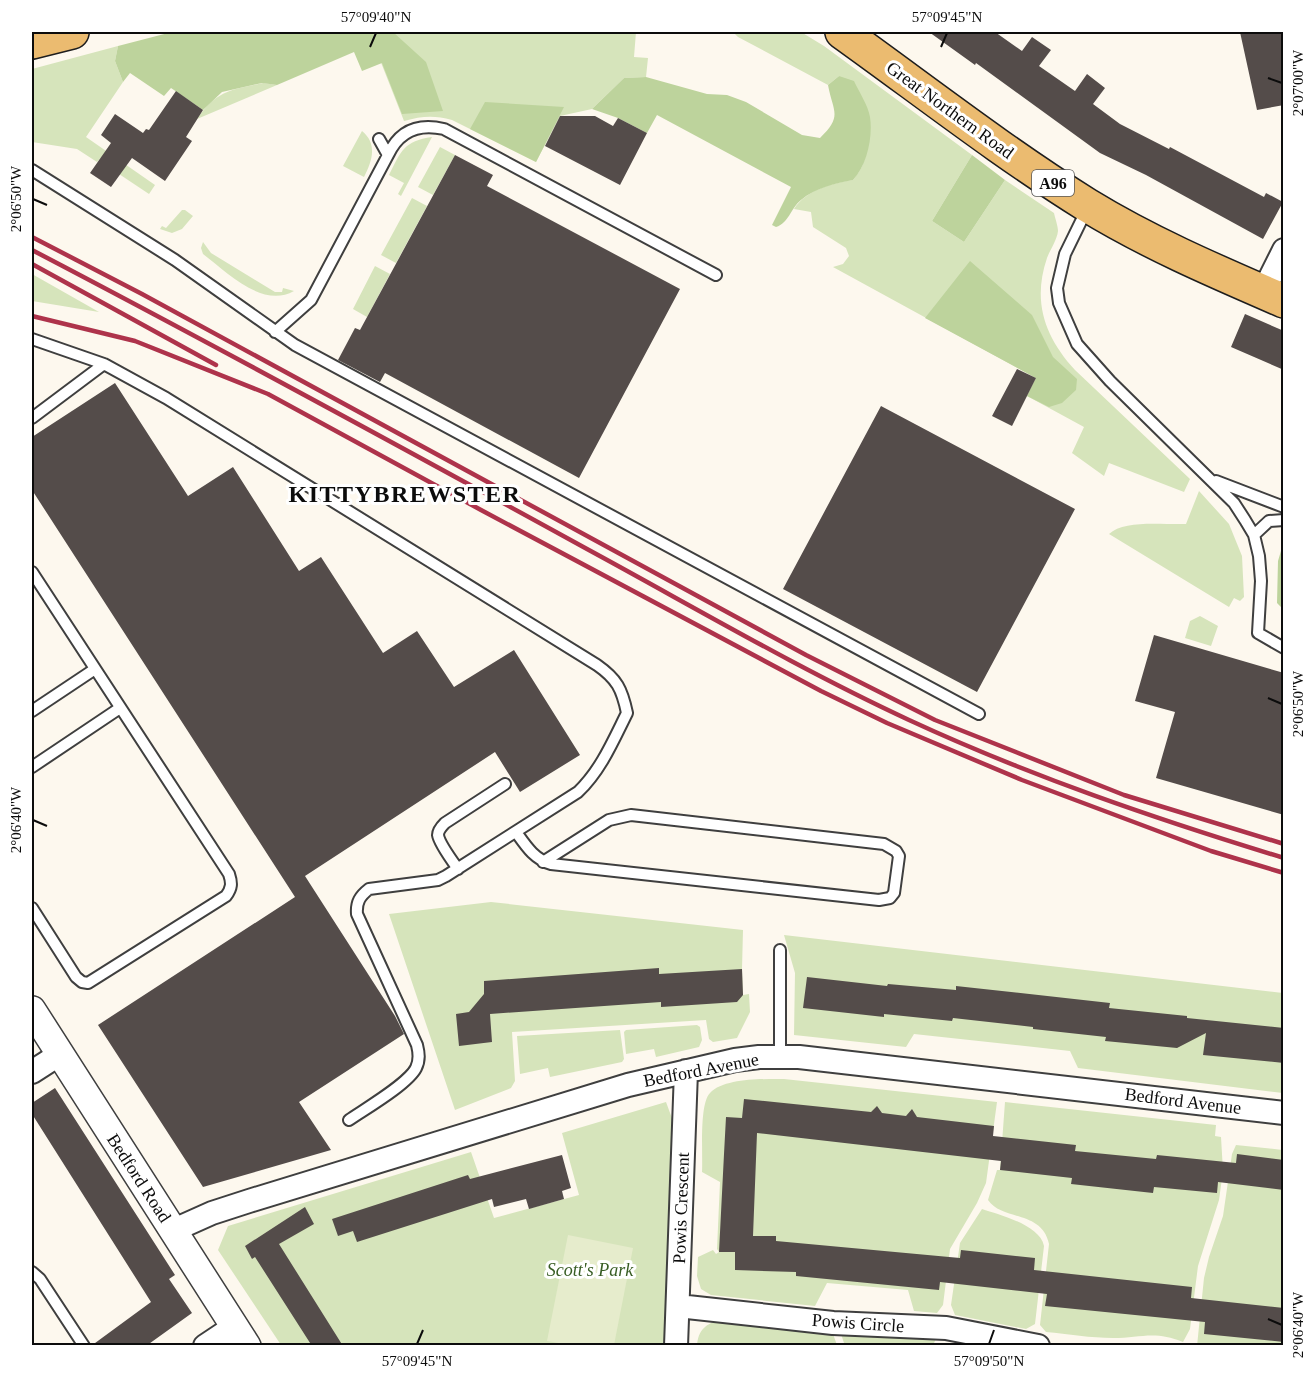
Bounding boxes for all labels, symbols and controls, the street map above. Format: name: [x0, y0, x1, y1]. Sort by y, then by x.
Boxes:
text: 57°09'40"N: [341, 9, 411, 25]
text: 57°09'45"N: [912, 9, 982, 25]
text: 2°07'00"W: [1290, 49, 1306, 116]
street label: Great Northern Road: [883, 57, 1017, 163]
text: 2°06'50"W: [8, 165, 24, 232]
road number: A96: [1032, 170, 1074, 196]
district label: KITTYBREWSTER: [289, 481, 521, 507]
text: 2°06'50"W: [1290, 670, 1306, 737]
text: 2°06'40"W: [8, 786, 24, 853]
street label: Bedford Avenue: [642, 1049, 760, 1091]
street label: Bedford Avenue: [1124, 1084, 1242, 1118]
street label: Bedford Road: [103, 1130, 175, 1226]
street label: Powis Crescent: [669, 1152, 693, 1264]
park label: Scott's Park: [547, 1260, 634, 1280]
text: 2°06'40"W: [1290, 1291, 1306, 1358]
street label: Powis Circle: [811, 1310, 905, 1336]
text: 57°09'45"N: [382, 1353, 452, 1369]
text: 57°09'50"N: [954, 1353, 1024, 1369]

